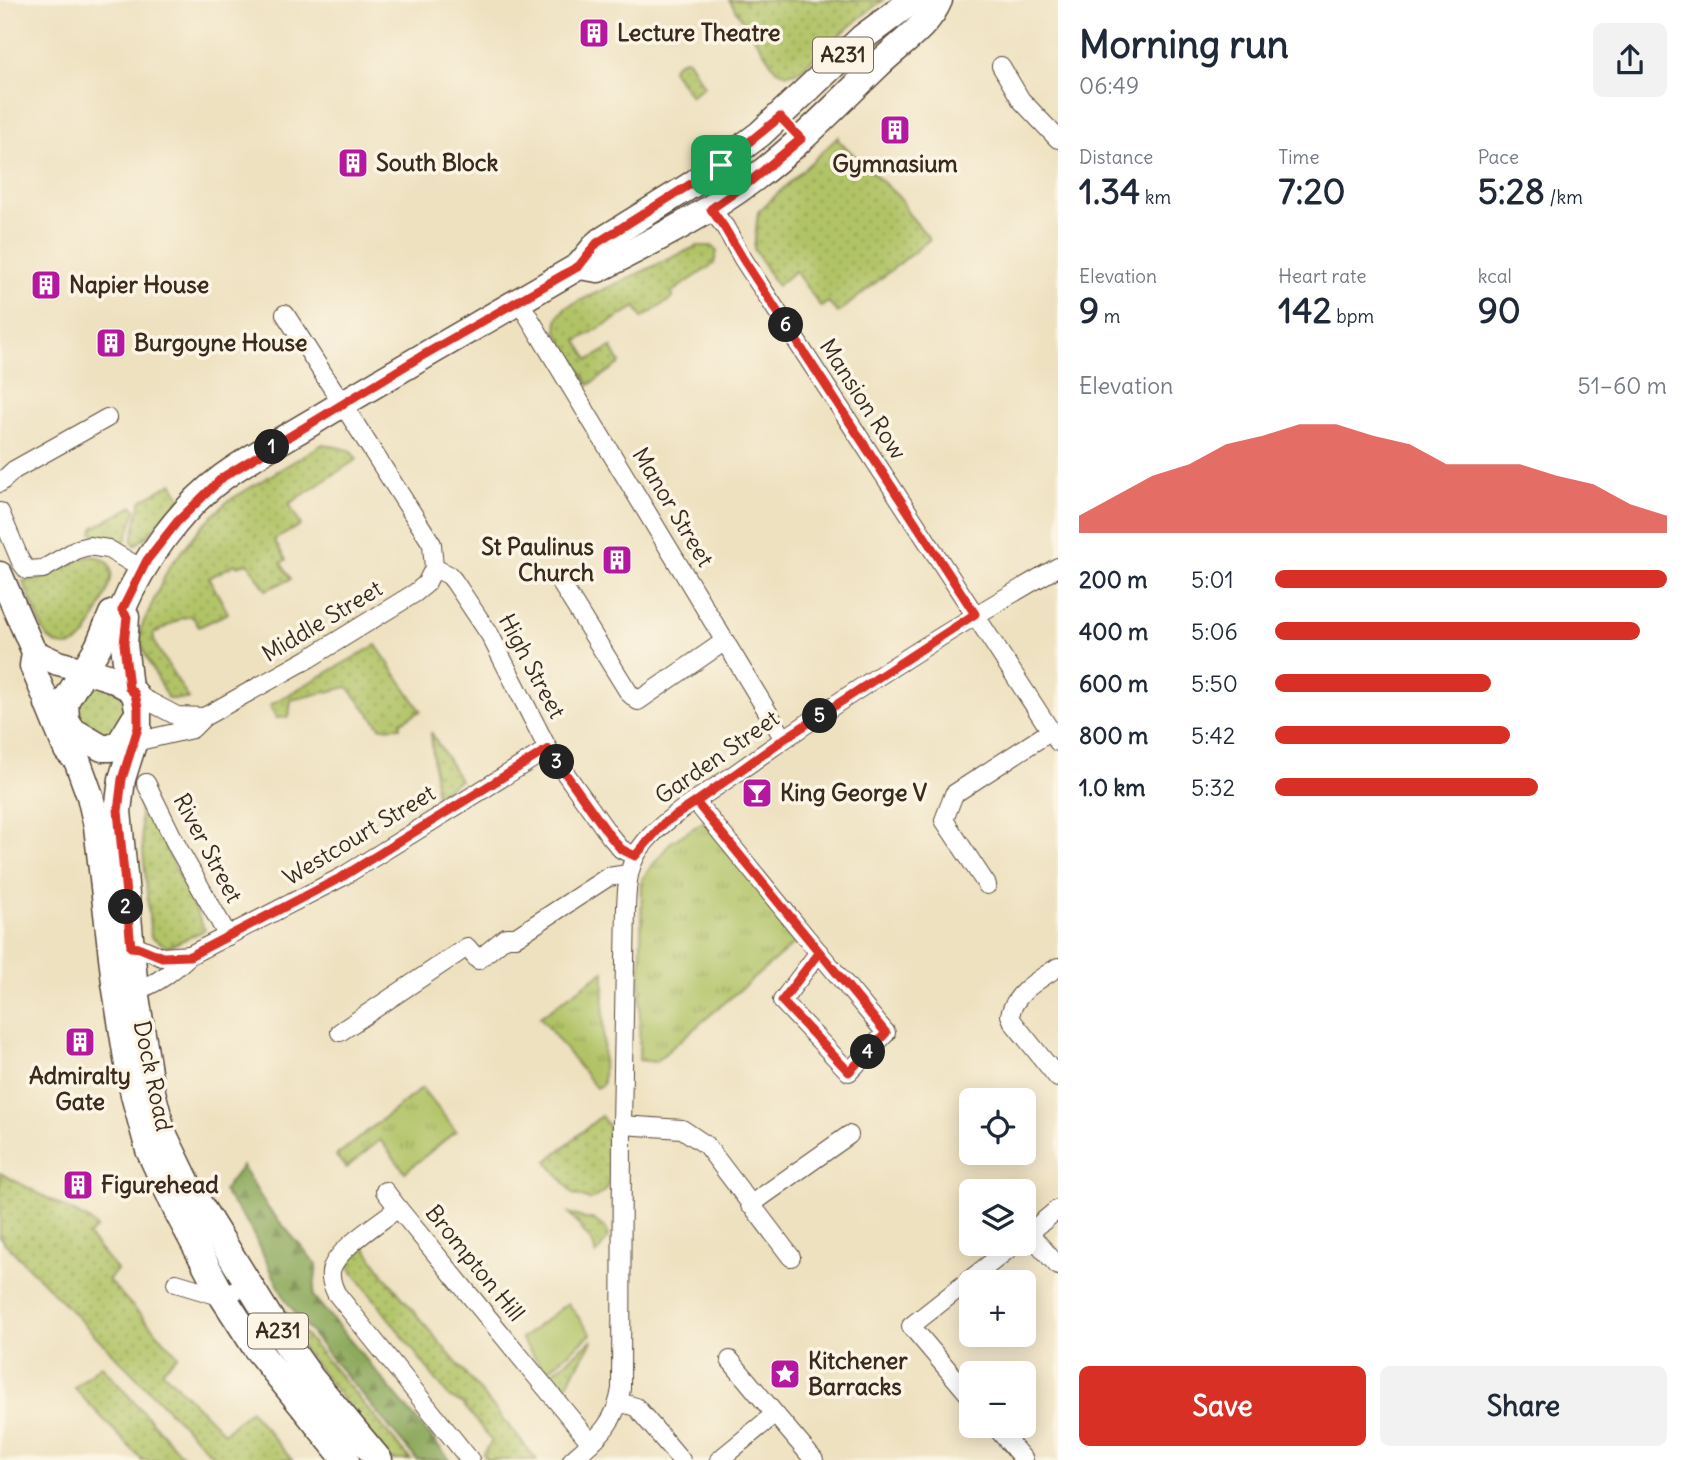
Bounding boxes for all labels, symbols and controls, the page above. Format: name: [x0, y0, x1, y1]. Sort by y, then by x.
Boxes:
building icon: Lecture Theatre: [577, 16, 611, 50]
place label: Lecture Theatre: [617, 18, 780, 47]
text: Morning run: [1079, 21, 1289, 68]
button: share: [1593, 23, 1667, 97]
road number: A231: [813, 38, 873, 72]
text: 06:49: [1079, 71, 1139, 100]
building icon: Gymnasium: [878, 113, 912, 147]
pin: [691, 135, 751, 195]
text: Distance: [1079, 145, 1153, 169]
text: Time: [1278, 145, 1319, 169]
text: Pace: [1478, 145, 1519, 169]
building icon: South Block: [336, 146, 370, 180]
icon: arrive: [702, 146, 740, 184]
place label: South Block: [376, 148, 498, 177]
place label: Gymnasium: [832, 149, 958, 178]
text: 1.34: [1079, 169, 1140, 213]
text: 7:20: [1278, 169, 1346, 213]
text: 5:28: [1478, 169, 1545, 213]
text: km: [1140, 185, 1171, 209]
text: /km: [1545, 185, 1583, 209]
text: Elevation: [1079, 264, 1157, 288]
text: Heart rate: [1278, 264, 1366, 288]
text: kcal: [1478, 264, 1512, 288]
building icon: Napier House: [29, 268, 63, 302]
place label: Napier House: [69, 270, 209, 299]
text: 9: [1079, 288, 1099, 332]
text: 142: [1278, 288, 1332, 332]
text: 90: [1478, 288, 1521, 332]
text: m: [1099, 304, 1120, 328]
text: bpm: [1332, 304, 1374, 328]
pin: 6: [768, 308, 804, 342]
text: 6: [780, 312, 791, 336]
building icon: Burgoyne House: [94, 326, 128, 360]
place label: Burgoyne House: [134, 328, 307, 357]
street label: Mansion Row: [814, 333, 913, 464]
text: Elevation: [1079, 371, 1173, 400]
text: 51–60 m: [1578, 371, 1667, 400]
pin: 1: [254, 430, 290, 464]
text: 1: [268, 434, 275, 458]
street label: Manor Street: [626, 442, 721, 572]
place label: St Paulinus Church: [481, 532, 594, 587]
building icon: St Paulinus Church: [600, 543, 634, 577]
text: 200 m: [1079, 565, 1148, 594]
text: 5:01: [1191, 565, 1234, 594]
street label: Middle Street: [256, 573, 387, 668]
street label: High Street: [493, 608, 572, 723]
text: 400 m: [1079, 617, 1148, 646]
text: 5:06: [1191, 617, 1238, 646]
text: 600 m: [1079, 669, 1148, 698]
text: 5:50: [1191, 669, 1238, 698]
pin: 5: [802, 698, 838, 734]
street label: Garden Street: [649, 703, 785, 810]
text: 5: [814, 703, 825, 727]
text: 800 m: [1079, 721, 1148, 750]
text: 5:42: [1191, 721, 1235, 750]
pin: 3: [540, 744, 574, 780]
text: 3: [551, 749, 562, 773]
text: 1.0 km: [1079, 773, 1145, 802]
text: 5:32: [1191, 773, 1235, 802]
bar icon: King George V: [740, 776, 774, 810]
street label: Westcourt Street: [277, 778, 440, 891]
place label: King George V: [780, 778, 928, 807]
street label: River Street: [168, 788, 249, 908]
pin: 2: [108, 890, 144, 925]
text: 2: [120, 894, 131, 918]
street label: Dock Road: [128, 1018, 179, 1134]
building icon: Admiralty Gate: [63, 1025, 97, 1059]
pin: 4: [850, 1034, 886, 1070]
text: 4: [862, 1039, 873, 1063]
place label: Admiralty Gate: [29, 1061, 131, 1116]
map controls: [959, 1088, 1036, 1438]
button: locate: [959, 1088, 1036, 1165]
building icon: Figurehead: [61, 1168, 95, 1202]
place label: Figurehead: [101, 1170, 219, 1199]
button: layers: [959, 1179, 1036, 1256]
street label: Brompton Hill: [420, 1198, 531, 1327]
button: +: [959, 1270, 1036, 1347]
road number: A231: [248, 1314, 308, 1348]
place label: Kitchener Barracks: [808, 1346, 908, 1401]
place icon: Kitchener Barracks: [768, 1357, 802, 1391]
button: −: [959, 1361, 1036, 1438]
button: Save: [1079, 1366, 1366, 1446]
button: Share: [1380, 1366, 1667, 1446]

